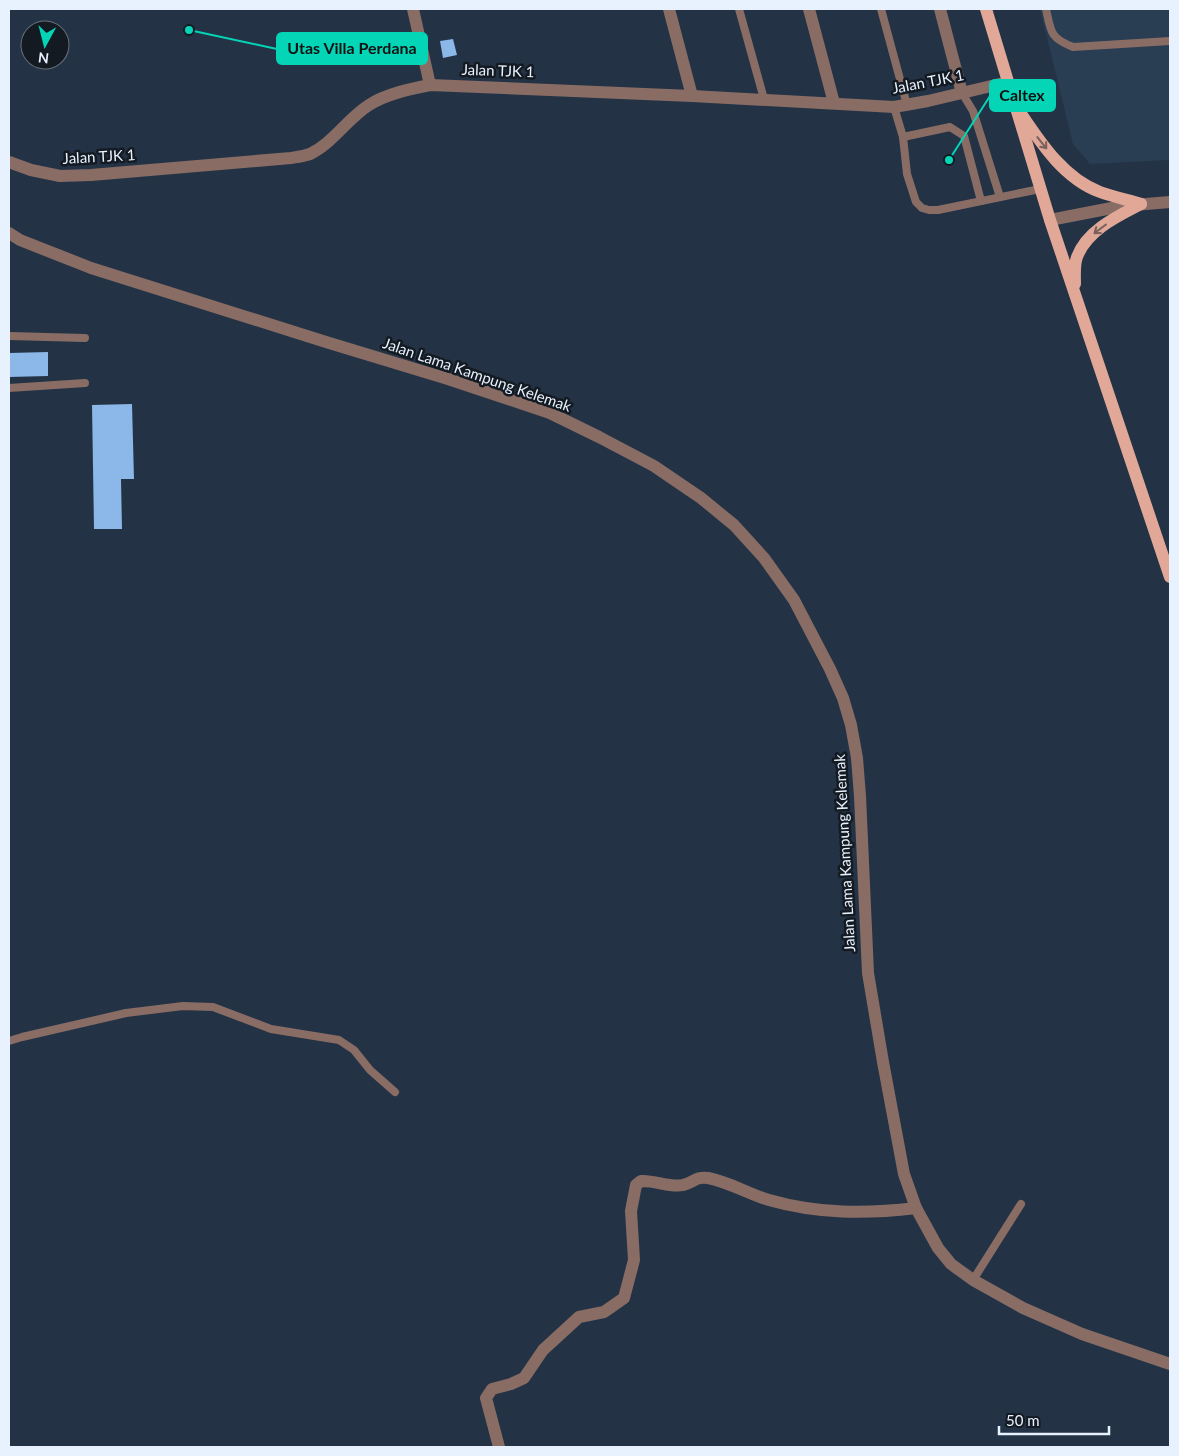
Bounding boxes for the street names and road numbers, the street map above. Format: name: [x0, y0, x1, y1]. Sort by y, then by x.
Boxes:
street label: Jalan TJK 1: [461, 60, 535, 80]
street label: Jalan TJK 1: [890, 65, 965, 97]
street label: Jalan TJK 1: [62, 145, 136, 167]
street label: Jalan Lama Kampung Kelemak: [381, 333, 574, 415]
street label: Jalan Lama Kampung Kelemak: [830, 753, 858, 952]

